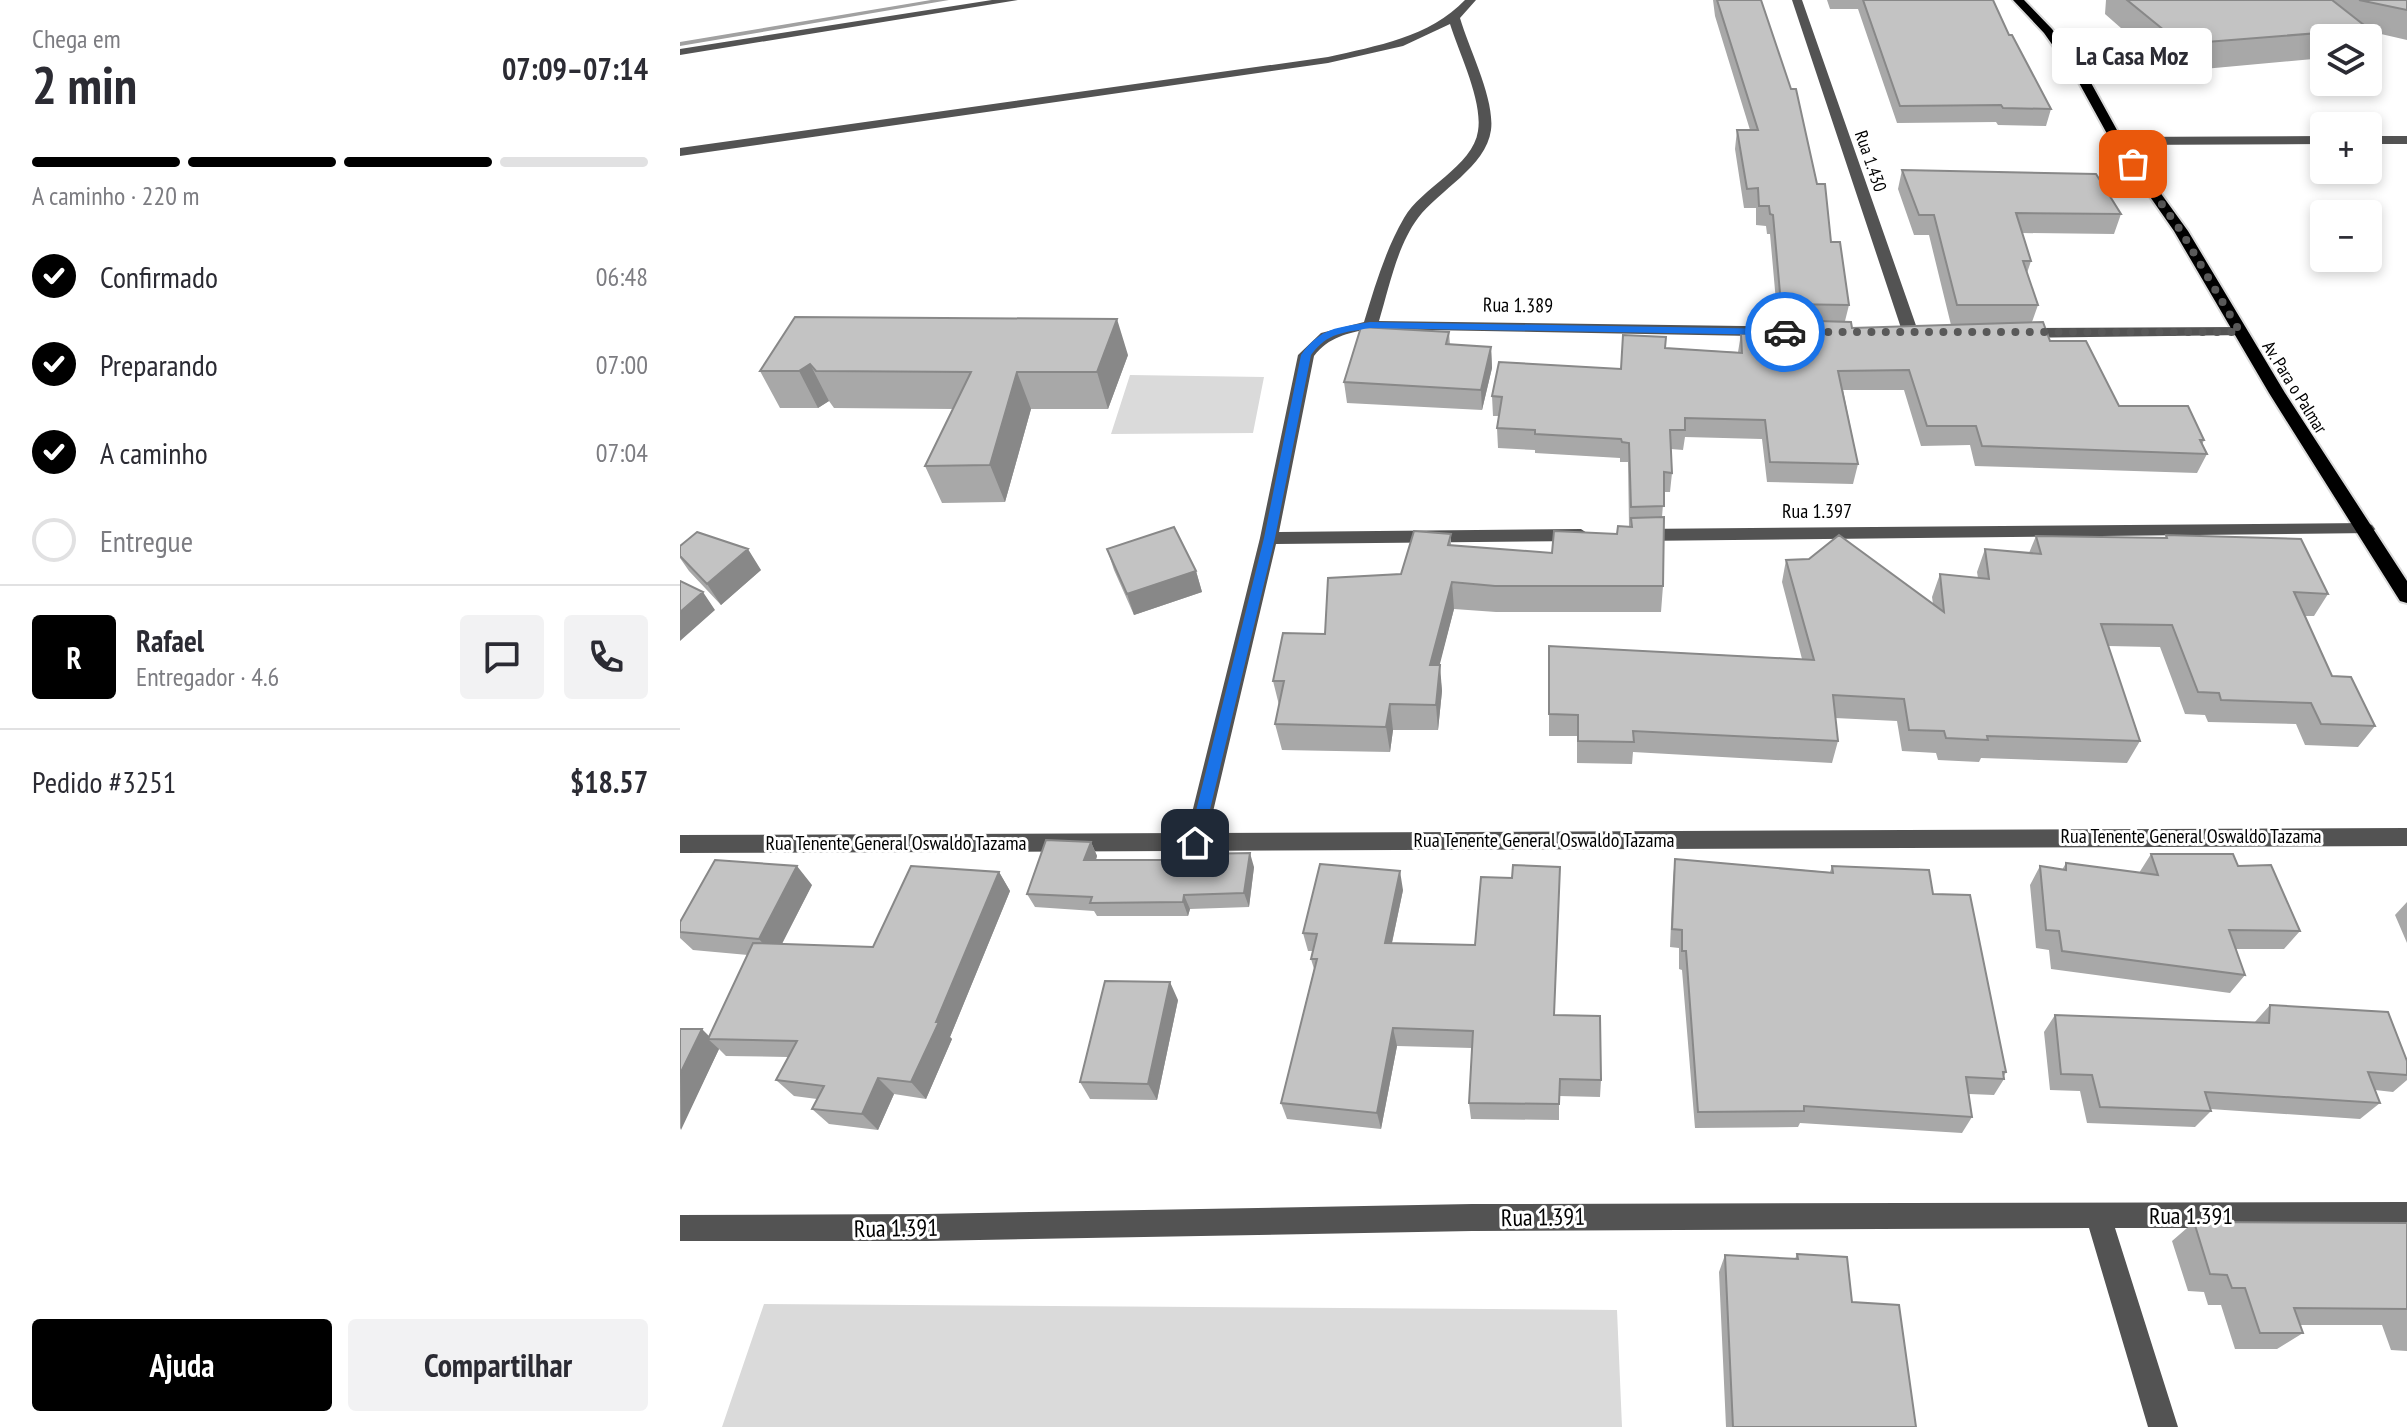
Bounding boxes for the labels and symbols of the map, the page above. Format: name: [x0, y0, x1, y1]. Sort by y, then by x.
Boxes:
callout: La Casa Moz: [2053, 28, 2213, 84]
street label: Rua 1.430: [1850, 127, 1892, 195]
pin: [2099, 130, 2167, 198]
street label: Rua 1.389: [1483, 291, 1553, 319]
courier: [1745, 292, 1825, 372]
street label: Av. Para o Palmar: [2257, 336, 2333, 438]
street label: Rua 1.397: [1782, 498, 1852, 524]
pin: [1161, 809, 1229, 877]
street label: Rua Tenente General Oswaldo Tazama: [2061, 823, 2322, 849]
street label: Rua Tenente General Oswaldo Tazama: [1414, 827, 1675, 853]
street label: Rua Tenente General Oswaldo Tazama: [766, 830, 1027, 856]
street label: Rua 1.391: [2149, 1200, 2233, 1231]
street label: Rua 1.391: [1501, 1201, 1585, 1233]
street label: Rua 1.391: [854, 1212, 938, 1244]

